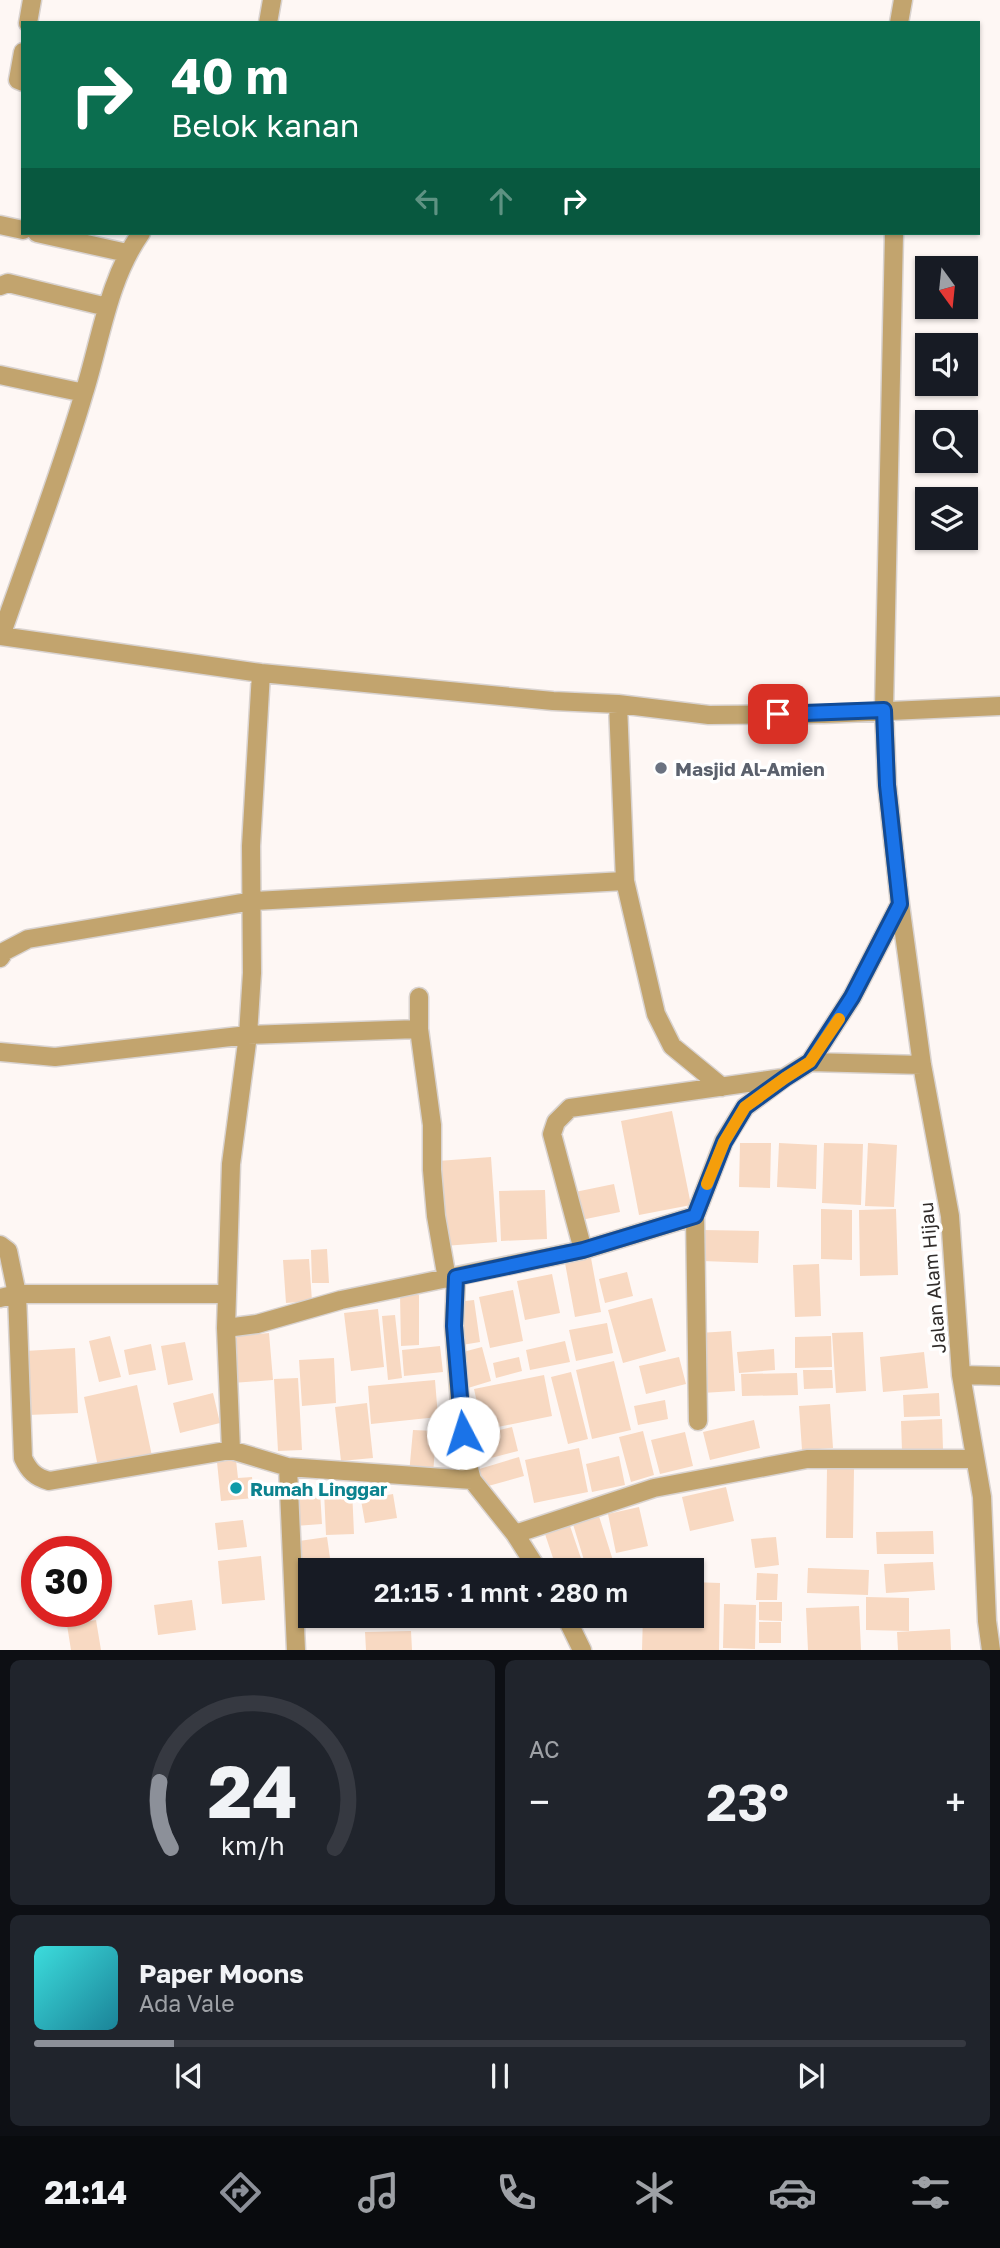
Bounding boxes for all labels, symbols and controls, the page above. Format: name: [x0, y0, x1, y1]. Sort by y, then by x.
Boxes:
text: 40 m: [171, 46, 289, 105]
icon: right: [56, 49, 147, 140]
text: Belok kanan: [171, 106, 359, 144]
icon: left: [409, 182, 447, 220]
icon: ahead: [482, 182, 520, 220]
icon: right: [555, 182, 593, 220]
north arrow: [915, 256, 978, 318]
map controls: [915, 256, 978, 550]
button: sound: [915, 333, 978, 396]
button: search: [915, 410, 978, 473]
button: layers: [915, 487, 978, 550]
pin: [748, 684, 808, 744]
icon: arrive: [759, 695, 797, 733]
place label: Masjid Al-Amien: [675, 757, 825, 780]
marker: Masjid Al-Amien: [653, 760, 669, 776]
street label: Jalan Alam Hijau: [914, 1201, 950, 1355]
position arrow: [426, 1396, 500, 1470]
place label: Rumah Linggar: [250, 1477, 388, 1500]
marker: Rumah Linggar: [228, 1480, 244, 1496]
speed limit sign: 30: [21, 1536, 112, 1627]
text: 21:15 · 1 mnt · 280 m: [374, 1577, 628, 1608]
text: AC: [529, 1735, 560, 1763]
text: 24: [208, 1748, 297, 1835]
text: 23°: [706, 1770, 789, 1832]
text: −: [529, 1779, 550, 1824]
text: +: [945, 1779, 966, 1824]
text: km/h: [221, 1830, 284, 1861]
text: Paper Moons: [139, 1958, 304, 1989]
text: Ada Vale: [139, 1989, 235, 2017]
icon: previous: [170, 2057, 208, 2095]
icon: pause: [481, 2057, 519, 2095]
icon: next: [792, 2057, 830, 2095]
icon: directions: [216, 2168, 265, 2217]
icon: music: [354, 2168, 403, 2217]
icon: phone: [492, 2168, 541, 2217]
icon: climate: [630, 2168, 679, 2217]
icon: car: [768, 2168, 817, 2217]
icon: filters: [906, 2168, 955, 2217]
text: 21:14: [45, 2173, 127, 2211]

